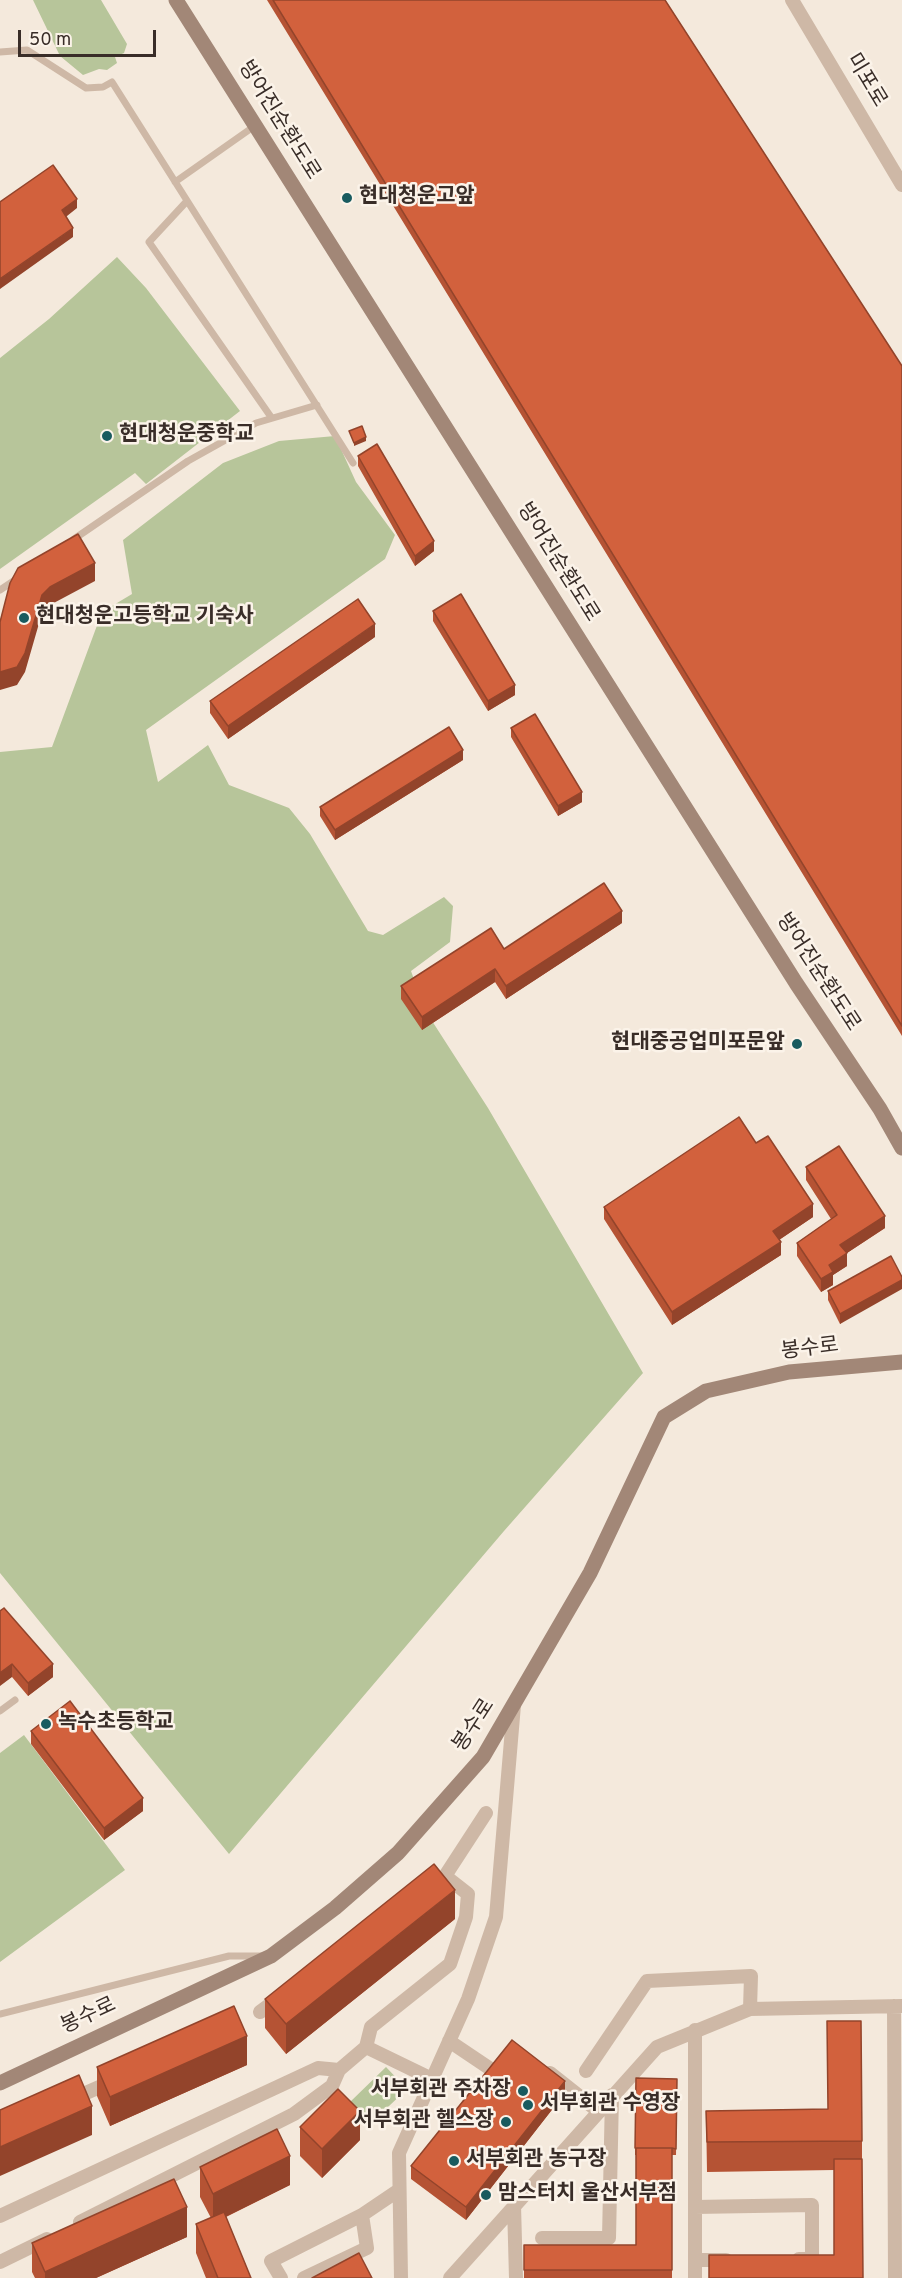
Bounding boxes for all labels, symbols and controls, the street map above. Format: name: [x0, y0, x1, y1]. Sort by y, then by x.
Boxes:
scale bar: [21, 18, 159, 56]
text: 50 m: [29, 29, 71, 52]
street label: 미포로: [839, 50, 891, 112]
street label: 방어진순환도로: [231, 57, 325, 185]
place label: 현대청운고앞: [359, 185, 475, 211]
marker: 현대청운고앞: [340, 191, 354, 205]
place label: 현대청운중학교: [119, 423, 254, 449]
marker: 현대청운중학교: [100, 429, 114, 443]
street label: 방어진순환도로: [510, 499, 604, 627]
place label: 현대청운고등학교 기숙사: [36, 605, 254, 631]
marker: 현대청운고등학교 기숙사: [17, 611, 31, 625]
street label: 방어진순환도로: [770, 909, 864, 1037]
place label: 현대중공업미포문앞: [611, 1031, 785, 1057]
marker: 현대중공업미포문앞: [790, 1037, 804, 1051]
street label: 봉수로: [780, 1334, 840, 1366]
street label: 봉수로: [449, 1695, 501, 1757]
place label: 녹수초등학교: [58, 1711, 174, 1737]
marker: 녹수초등학교: [39, 1717, 53, 1731]
street label: 봉수로: [57, 1993, 121, 2041]
place label: 서부회관 주차장: [371, 2078, 511, 2104]
marker: 서부회관 주차장: [516, 2084, 530, 2098]
place label: 서부회관 수영장: [540, 2092, 680, 2118]
marker: 서부회관 수영장: [521, 2098, 535, 2112]
place label: 서부회관 헬스장: [354, 2109, 494, 2135]
marker: 서부회관 헬스장: [499, 2115, 513, 2129]
place label: 서부회관 농구장: [466, 2148, 606, 2174]
marker: 서부회관 농구장: [447, 2154, 461, 2168]
place label: 맘스터치 울산서부점: [498, 2182, 677, 2208]
marker: 맘스터치 울산서부점: [479, 2188, 493, 2202]

